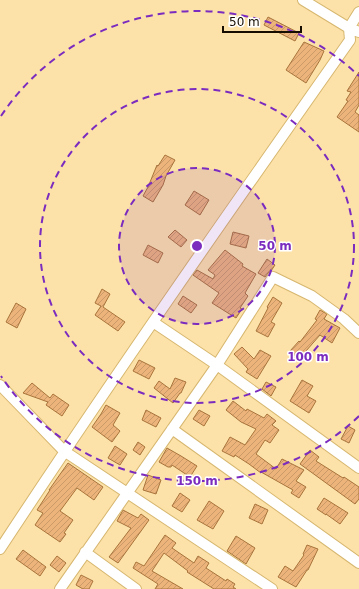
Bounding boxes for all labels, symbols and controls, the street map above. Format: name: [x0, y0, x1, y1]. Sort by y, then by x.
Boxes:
scale bar: [223, 8, 301, 34]
text: 50 m: [229, 15, 260, 29]
centre of rings: [190, 239, 204, 253]
text: 50 m: [258, 239, 292, 253]
text: 100 m: [287, 350, 329, 364]
text: 150 m: [176, 474, 218, 488]

